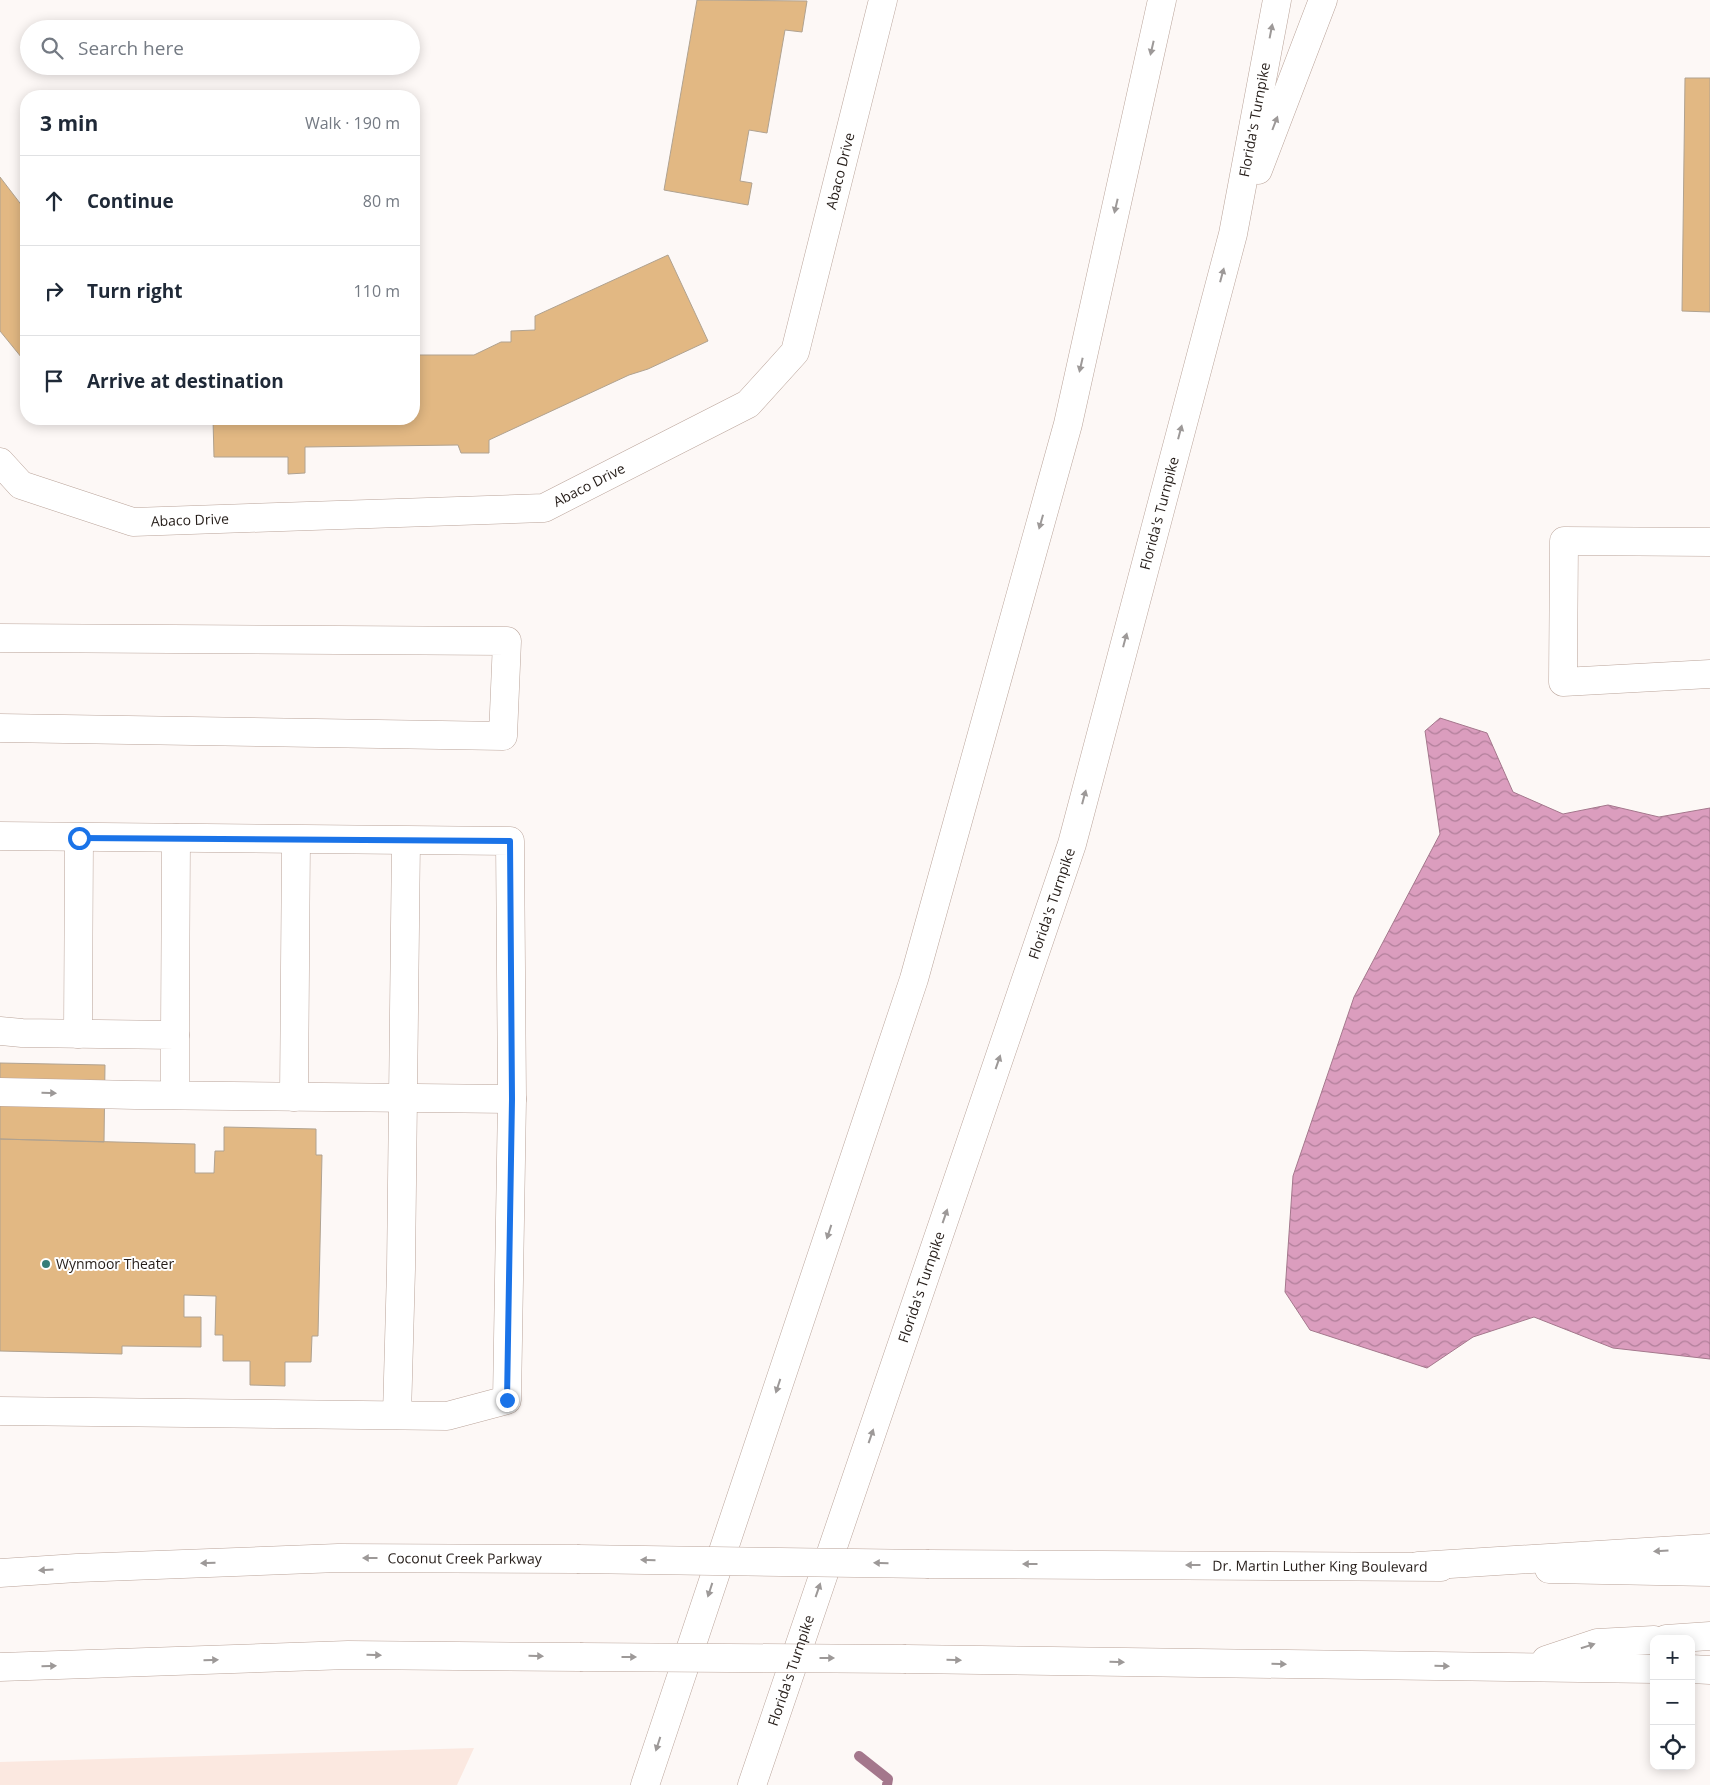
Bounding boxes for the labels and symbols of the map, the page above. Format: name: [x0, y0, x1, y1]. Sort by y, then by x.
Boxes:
one-way arrow: [1268, 23, 1276, 39]
one-way arrow: [1148, 40, 1156, 55]
street label: Florida's Turnpike: [1234, 61, 1274, 179]
one-way arrow: [1272, 116, 1280, 130]
street label: Abaco Drive: [821, 130, 859, 211]
one-way arrow: [1112, 199, 1120, 214]
one-way arrow: [1218, 267, 1226, 282]
one-way arrow: [1077, 357, 1085, 372]
one-way arrow: [1177, 424, 1185, 439]
street label: Florida's Turnpike: [1135, 454, 1183, 572]
street label: Abaco Drive: [550, 458, 628, 511]
street label: Abaco Drive: [150, 509, 229, 530]
one-way arrow: [1036, 515, 1044, 530]
one-way arrow: [1122, 632, 1130, 647]
one-way arrow: [1080, 789, 1088, 804]
route start: [68, 827, 91, 850]
street label: Florida's Turnpike: [1024, 845, 1079, 961]
one-way arrow: [994, 1054, 1002, 1069]
one-way arrow: [41, 1089, 57, 1097]
one-way arrow: [942, 1208, 950, 1223]
one-way arrow: [825, 1225, 833, 1240]
street label: Florida's Turnpike: [893, 1229, 949, 1345]
place label: Wynmoor Theater: [56, 1254, 174, 1273]
marker: Wynmoor Theater: [40, 1258, 52, 1270]
one-way arrow: [774, 1379, 782, 1394]
route end: [496, 1389, 519, 1412]
one-way arrow: [867, 1428, 875, 1443]
one-way arrow: [1653, 1547, 1669, 1555]
street label: Coconut Creek Parkway: [387, 1548, 543, 1568]
one-way arrow: [362, 1554, 378, 1562]
one-way arrow: [640, 1556, 656, 1564]
street label: Dr. Martin Luther King Boulevard: [1212, 1556, 1428, 1576]
one-way arrow: [200, 1559, 216, 1567]
one-way arrow: [872, 1559, 888, 1567]
one-way arrow: [1022, 1560, 1038, 1568]
one-way arrow: [1184, 1561, 1200, 1569]
one-way arrow: [37, 1566, 53, 1574]
one-way arrow: [815, 1582, 823, 1597]
one-way arrow: [706, 1583, 714, 1598]
street label: Florida's Turnpike: [763, 1612, 818, 1728]
one-way arrow: [1581, 1642, 1596, 1650]
one-way arrow: [366, 1651, 382, 1659]
one-way arrow: [528, 1653, 544, 1661]
one-way arrow: [621, 1653, 637, 1661]
one-way arrow: [819, 1654, 835, 1662]
one-way arrow: [203, 1655, 219, 1663]
one-way arrow: [947, 1656, 963, 1664]
one-way arrow: [1109, 1658, 1125, 1666]
one-way arrow: [1271, 1660, 1287, 1668]
one-way arrow: [41, 1661, 57, 1669]
one-way arrow: [1434, 1662, 1450, 1670]
one-way arrow: [654, 1737, 662, 1752]

